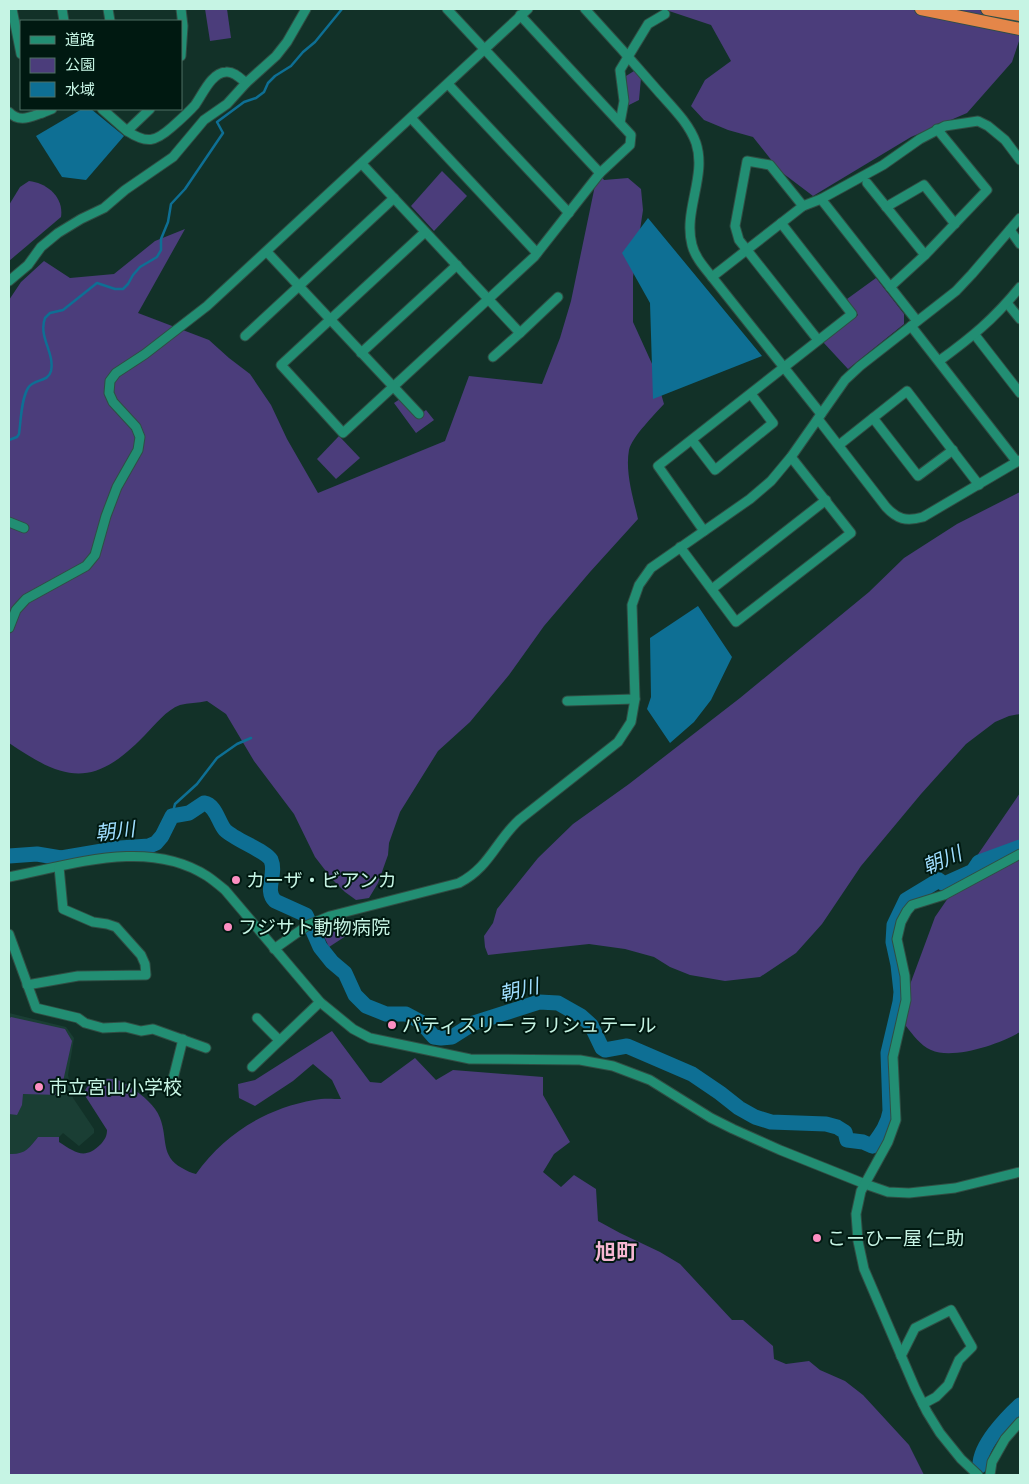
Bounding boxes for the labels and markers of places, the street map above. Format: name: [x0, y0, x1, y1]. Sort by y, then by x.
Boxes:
place label: カーザ・ビアンカ: [246, 869, 397, 892]
marker: カーザ・ビアンカ: [230, 874, 242, 886]
place label: フジサト動物病院: [238, 916, 390, 939]
marker: フジサト動物病院: [222, 921, 234, 933]
place label: パティスリー ラ リシュテール: [402, 1014, 656, 1037]
marker: パティスリー ラ リシュテール: [386, 1019, 398, 1031]
place label: 市立宮山小学校: [49, 1076, 182, 1099]
marker: 市立宮山小学校: [33, 1081, 45, 1093]
place label: こーひー屋 仁助: [827, 1227, 964, 1250]
marker: こーひー屋 仁助: [811, 1232, 823, 1244]

